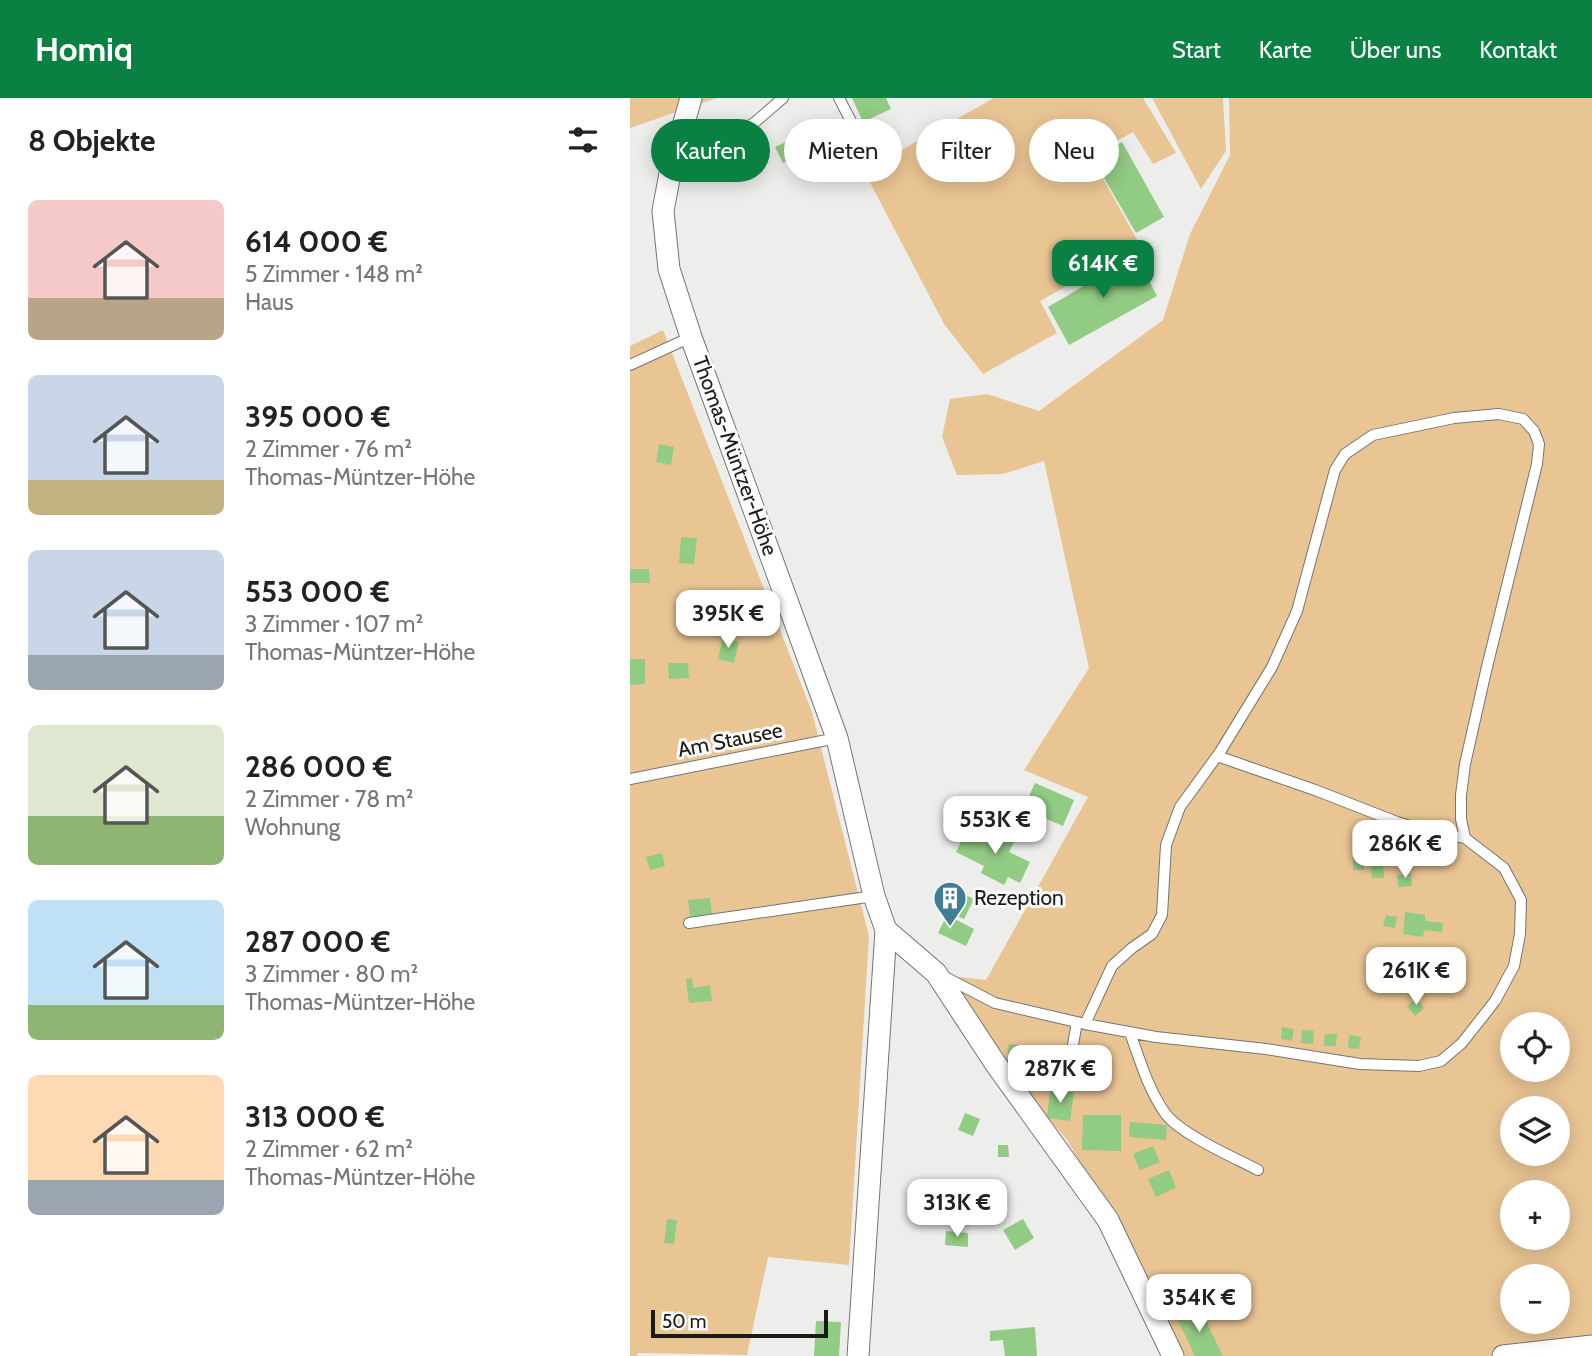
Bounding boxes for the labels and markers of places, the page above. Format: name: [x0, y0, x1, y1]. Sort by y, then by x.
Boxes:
pin: 614K €: [1046, 240, 1160, 300]
pin: 395K €: [671, 590, 785, 650]
pin: 553K €: [938, 796, 1052, 856]
pin: 286K €: [1348, 820, 1462, 880]
building icon: Rezeption: [931, 879, 969, 928]
place label: Rezeption: [974, 885, 1064, 910]
pin: 261K €: [1359, 948, 1473, 1007]
pin: 287K €: [1003, 1046, 1117, 1105]
pin: 313K €: [900, 1180, 1014, 1239]
pin: 354K €: [1142, 1274, 1256, 1334]

